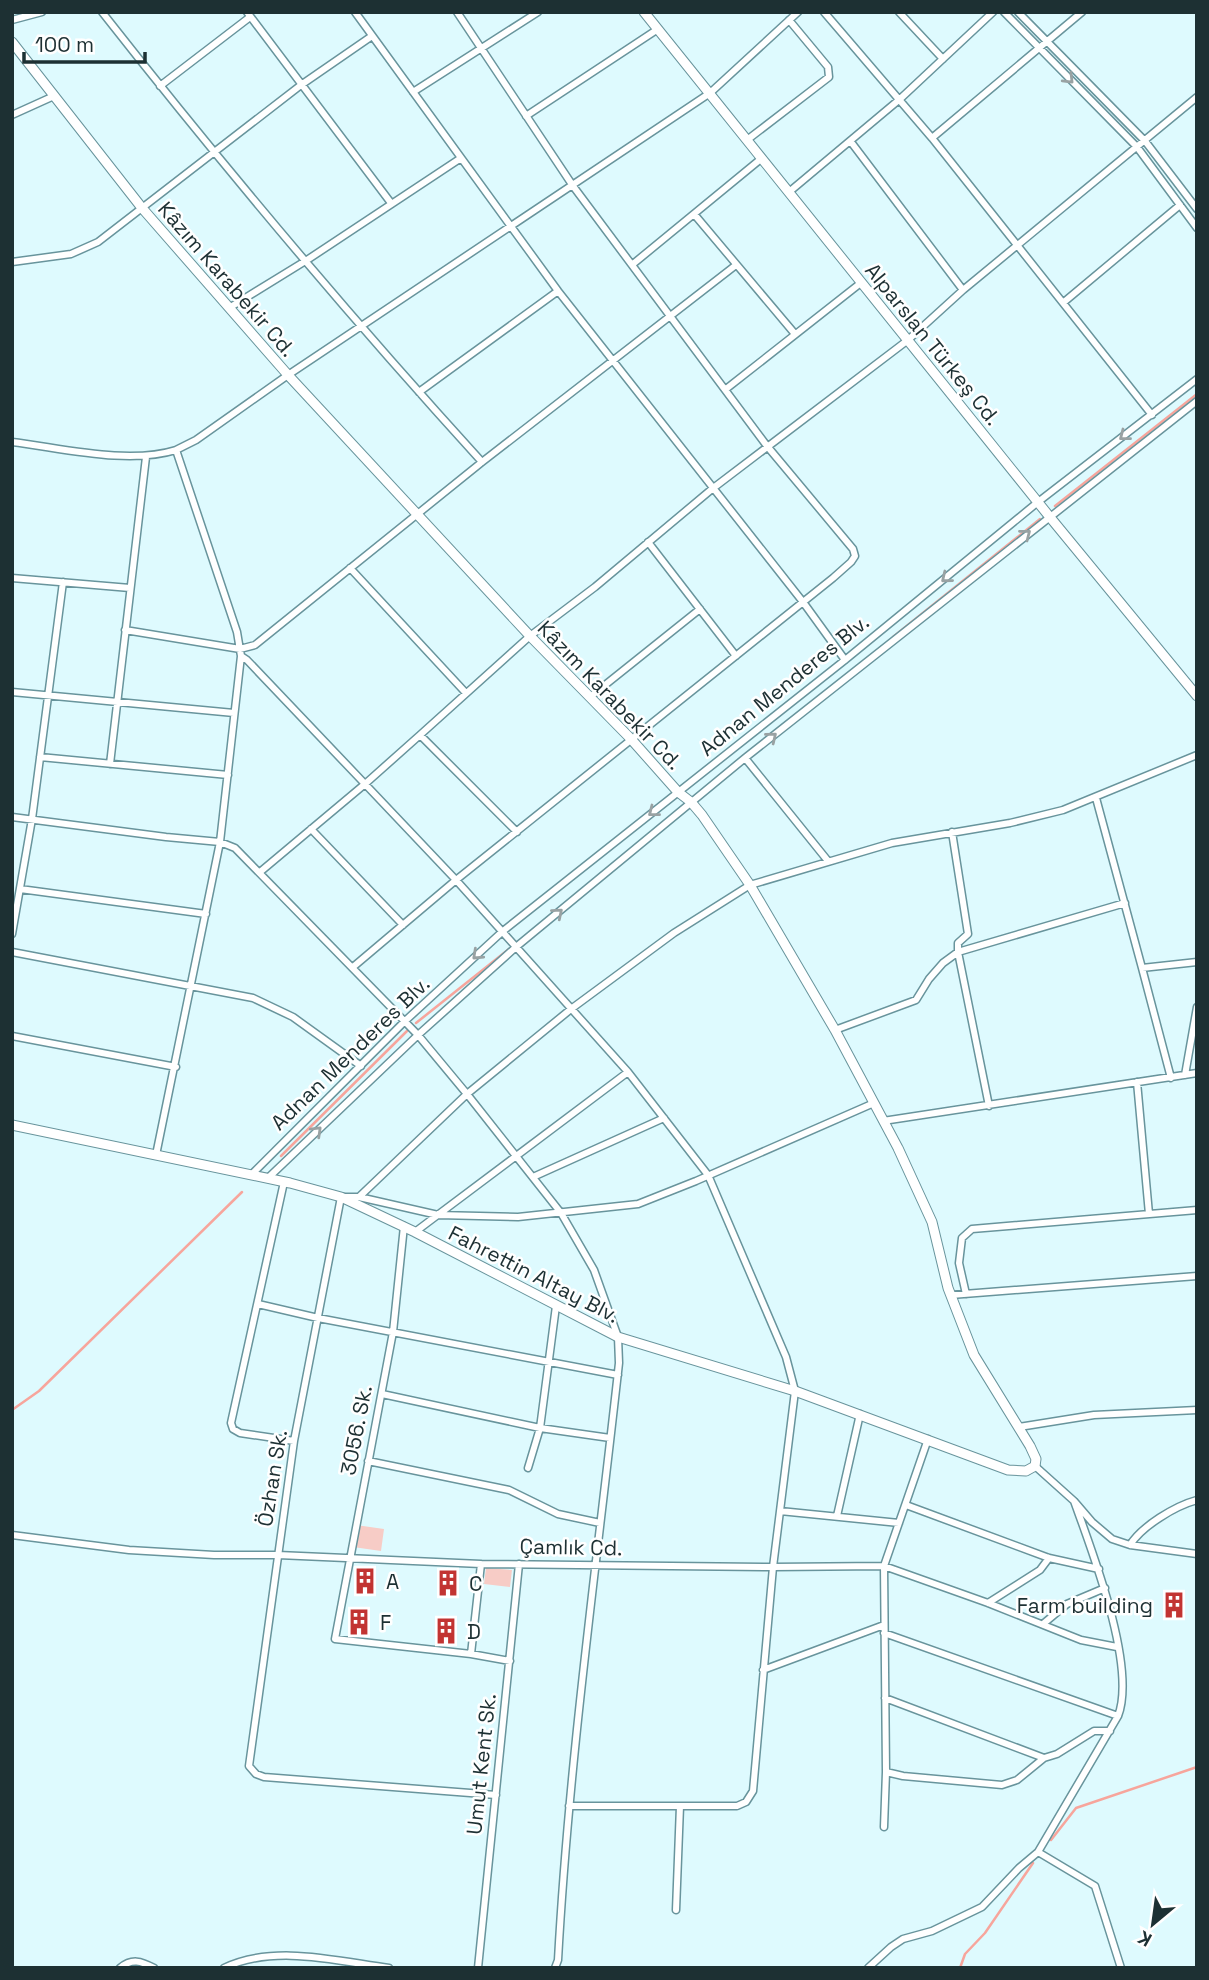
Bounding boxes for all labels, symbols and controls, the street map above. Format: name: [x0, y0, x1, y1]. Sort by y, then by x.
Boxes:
scale bar: [24, 21, 145, 65]
text: 100 m: [35, 31, 94, 58]
one-way arrow: [1061, 70, 1074, 83]
street label: Kâzım Karabekir Cd.: [152, 196, 302, 362]
street label: Alparslan Türkeş Cd.: [859, 257, 1007, 431]
one-way arrow: [1119, 428, 1132, 441]
one-way arrow: [1019, 530, 1031, 543]
one-way arrow: [941, 570, 954, 582]
street label: Adnan Menderes Blv.: [694, 608, 874, 762]
street label: Kâzım Karabekir Cd.: [532, 615, 688, 775]
one-way arrow: [763, 733, 776, 745]
one-way arrow: [649, 803, 661, 816]
one-way arrow: [551, 908, 563, 921]
one-way arrow: [472, 946, 485, 959]
street label: Adnan Menderes Blv.: [265, 970, 435, 1136]
one-way arrow: [309, 1127, 322, 1140]
street label: Fahrettin Altay Blv.: [444, 1219, 624, 1329]
street label: 3056. Sk.: [334, 1383, 378, 1477]
street label: Özhan Sk.: [251, 1428, 293, 1528]
street label: Çamlık Cd.: [519, 1533, 623, 1561]
building icon: A: [350, 1566, 380, 1596]
place label: A: [386, 1568, 399, 1595]
building icon: C: [433, 1568, 463, 1598]
place label: C: [469, 1570, 482, 1597]
building icon: Farm building: [1159, 1590, 1189, 1620]
place label: Farm building: [1017, 1592, 1153, 1619]
building icon: F: [344, 1607, 374, 1637]
place label: F: [380, 1609, 391, 1636]
building icon: D: [431, 1616, 461, 1646]
place label: D: [467, 1618, 481, 1645]
street label: Umut Kent Sk.: [460, 1692, 502, 1836]
north arrow: [1118, 1889, 1188, 1959]
text: K: [1134, 1925, 1156, 1952]

